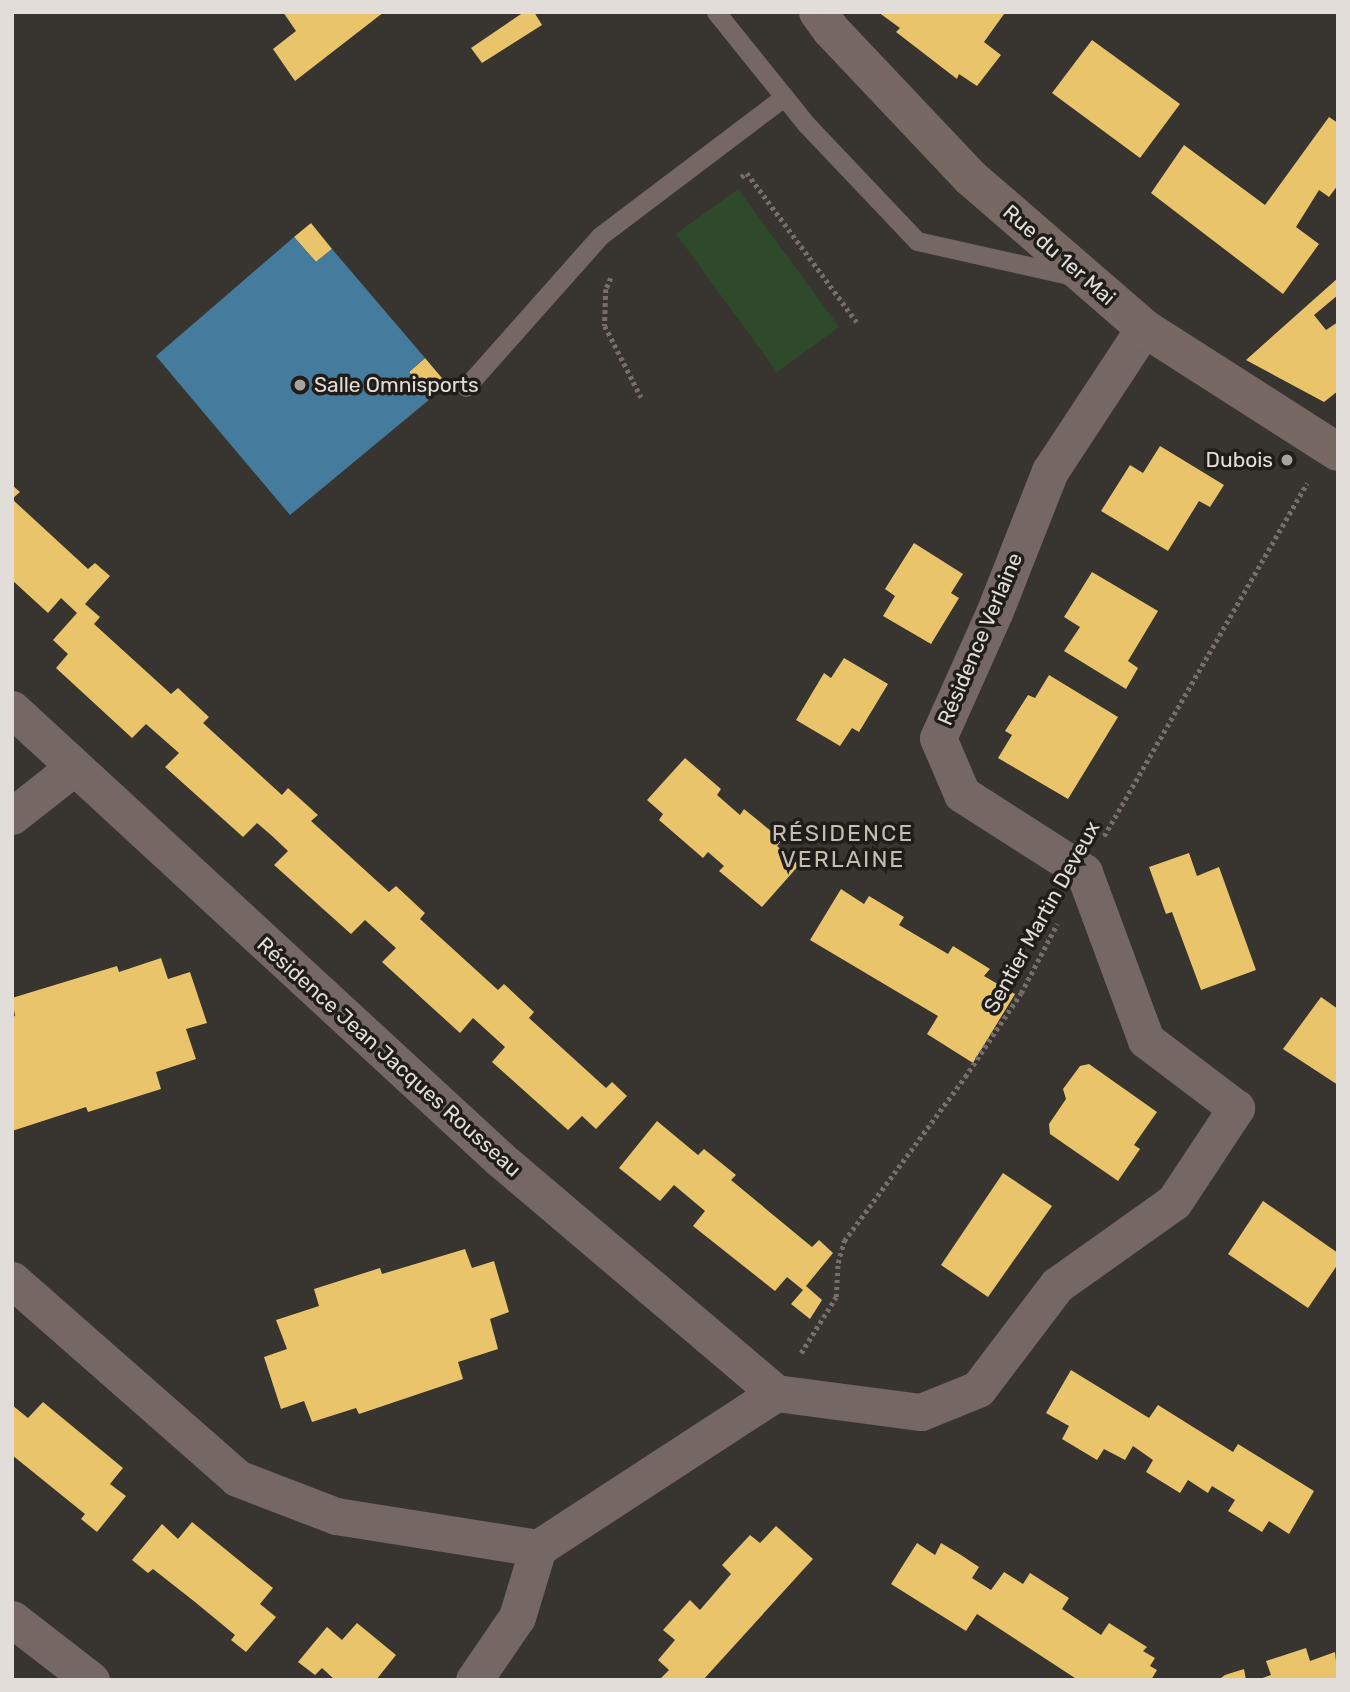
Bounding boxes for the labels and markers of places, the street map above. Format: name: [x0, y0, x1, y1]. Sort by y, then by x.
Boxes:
place label: Salle Omnisports: [314, 372, 479, 398]
marker: Salle Omnisports: [292, 377, 308, 393]
place label: Dubois: [1206, 447, 1273, 473]
marker: Dubois: [1279, 452, 1295, 468]

